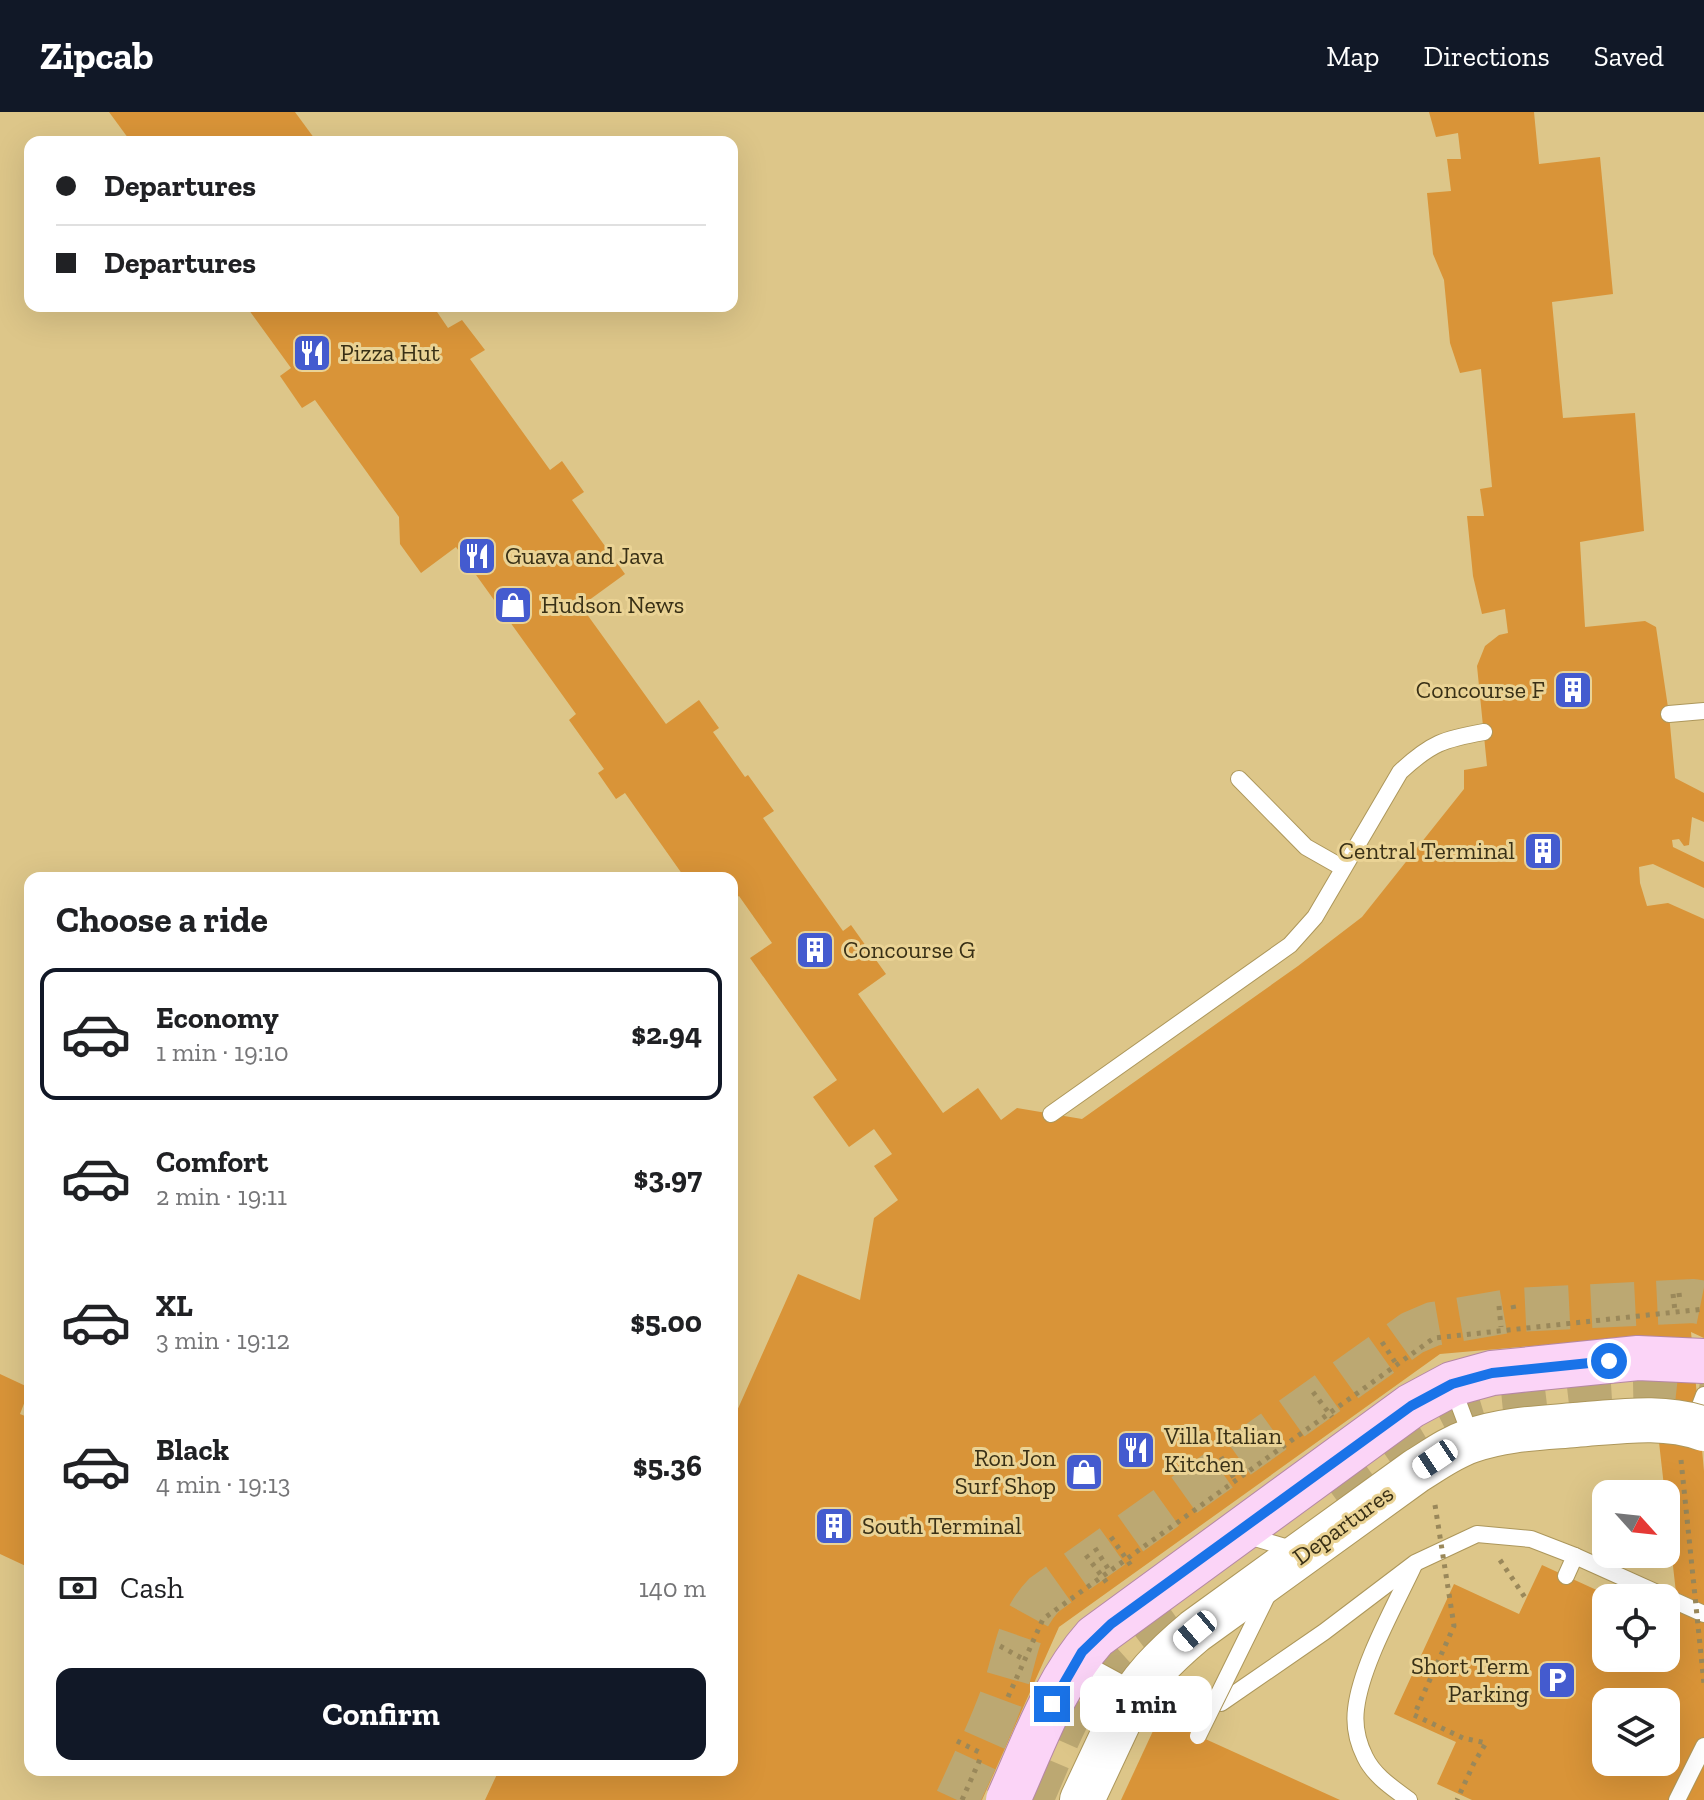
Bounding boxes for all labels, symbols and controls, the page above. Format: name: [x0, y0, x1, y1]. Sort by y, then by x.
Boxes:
text: Zipcab: [40, 33, 154, 79]
text: Map: [1326, 40, 1379, 73]
text: Directions: [1423, 40, 1550, 73]
text: Saved: [1594, 40, 1664, 73]
text: Departures: [104, 168, 256, 204]
text: Departures: [104, 245, 256, 281]
restaurant icon: Pizza Hut: [291, 332, 333, 374]
place label: Pizza Hut: [340, 338, 440, 367]
restaurant icon: Guava and Java: [456, 535, 498, 577]
place label: Guava and Java: [505, 541, 665, 570]
shop icon: Hudson News: [492, 584, 534, 626]
place label: Hudson News: [541, 590, 684, 619]
building icon: Concourse F: [1552, 669, 1594, 711]
place label: Concourse F: [1416, 675, 1545, 704]
building icon: Central Terminal: [1522, 830, 1564, 872]
place label: Central Terminal: [1339, 836, 1515, 865]
text: Choose a ride: [56, 898, 268, 941]
building icon: Concourse G: [794, 929, 836, 971]
place label: Concourse G: [843, 935, 975, 964]
icon: car: [60, 998, 132, 1070]
text: Economy: [156, 1000, 279, 1036]
text: $2.94: [631, 1016, 702, 1052]
text: 1 min · 19:10: [156, 1036, 289, 1068]
icon: car: [60, 1142, 132, 1214]
text: Comfort: [156, 1144, 268, 1180]
text: $3.97: [634, 1160, 702, 1196]
text: 2 min · 19:11: [156, 1180, 287, 1212]
icon: car: [60, 1286, 132, 1358]
text: XL: [156, 1288, 193, 1324]
text: $5.00: [630, 1304, 702, 1340]
text: 3 min · 19:12: [156, 1324, 290, 1356]
route start: [1591, 1343, 1627, 1379]
place label: Villa Italian Kitchen: [1163, 1421, 1282, 1478]
restaurant icon: Villa Italian Kitchen: [1115, 1429, 1157, 1471]
icon: car: [60, 1430, 132, 1502]
text: Black: [156, 1432, 229, 1468]
car: [1408, 1436, 1462, 1482]
place label: Ron Jon Surf Shop: [955, 1443, 1056, 1500]
text: $5.36: [633, 1448, 702, 1484]
shop icon: Ron Jon Surf Shop: [1063, 1451, 1105, 1493]
text: 4 min · 19:13: [156, 1468, 290, 1500]
street label: Departures: [1287, 1478, 1399, 1571]
north arrow: [1592, 1480, 1680, 1568]
map controls: [1592, 1480, 1680, 1776]
building icon: South Terminal: [813, 1505, 855, 1547]
place label: South Terminal: [862, 1511, 1022, 1540]
icon: cash: [56, 1566, 100, 1610]
text: Cash: [120, 1570, 184, 1606]
text: 140 m: [639, 1572, 706, 1604]
button: locate: [1592, 1584, 1680, 1672]
car: [1169, 1606, 1221, 1656]
place label: Short Term Parking: [1411, 1651, 1529, 1708]
parking icon: Short Term Parking: [1536, 1659, 1578, 1701]
button: Confirm: [56, 1668, 706, 1760]
callout: 1 min: [1080, 1676, 1212, 1732]
route end: [1034, 1686, 1070, 1722]
text: 1 min: [1115, 1688, 1177, 1720]
button: layers: [1592, 1688, 1680, 1776]

